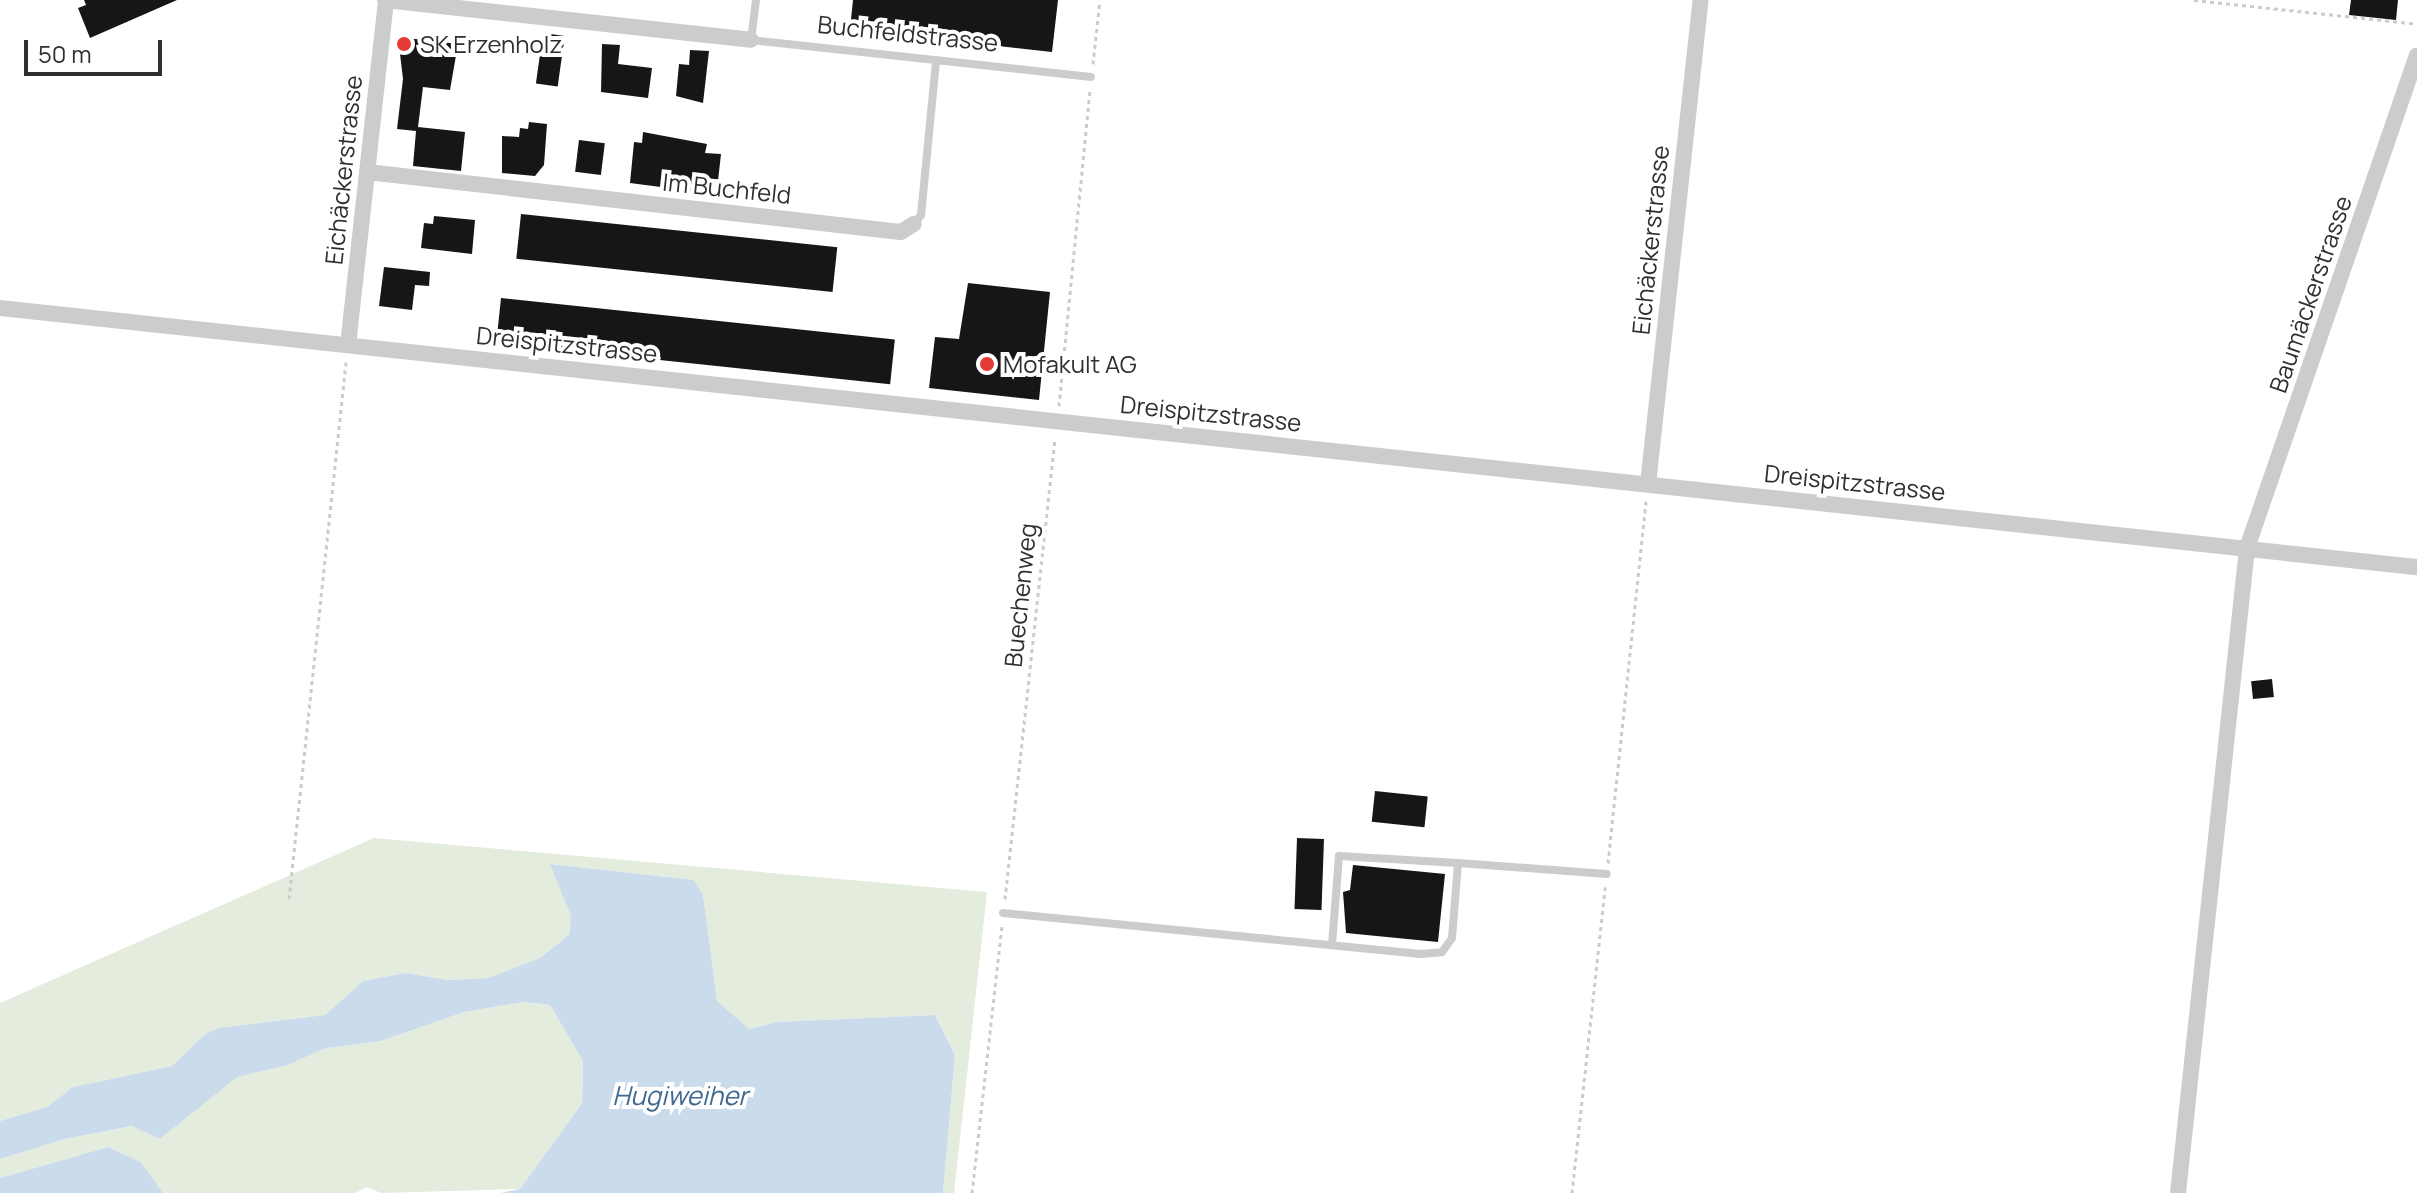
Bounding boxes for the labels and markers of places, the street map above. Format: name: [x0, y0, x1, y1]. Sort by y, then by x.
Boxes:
place label: SK Erzenholz: [420, 30, 563, 58]
marker: SK Erzenholz: [395, 35, 413, 53]
place label: Mofakult AG: [1003, 350, 1137, 378]
marker: Mofakult AG: [978, 355, 996, 373]

